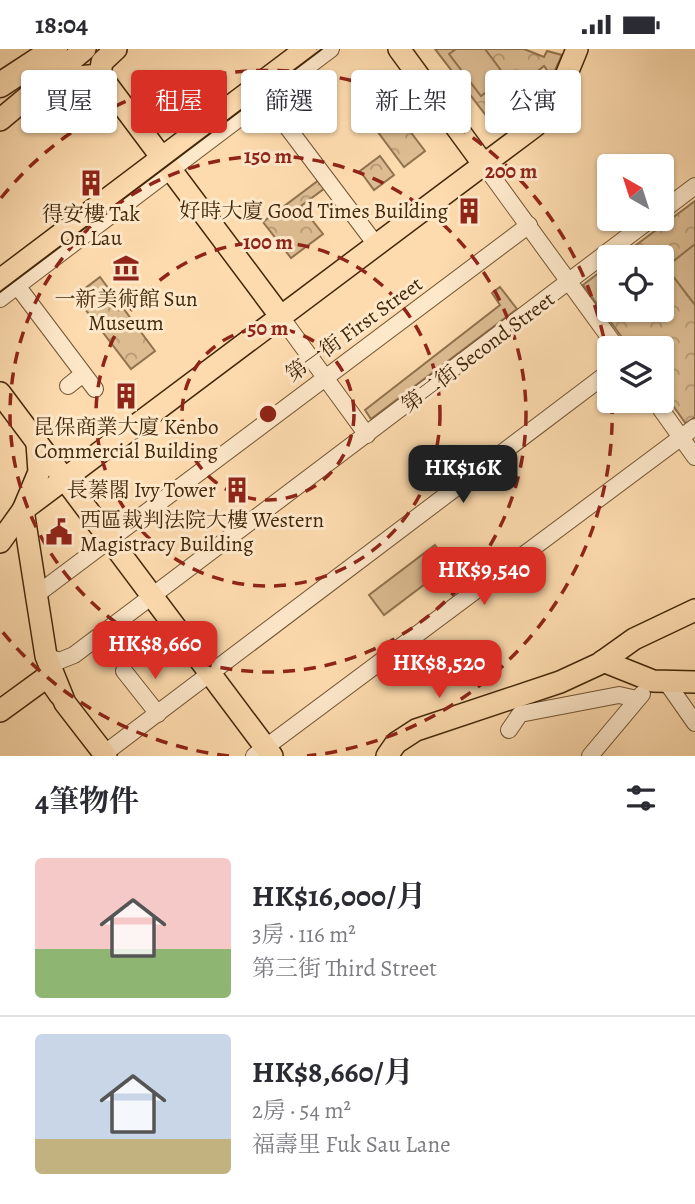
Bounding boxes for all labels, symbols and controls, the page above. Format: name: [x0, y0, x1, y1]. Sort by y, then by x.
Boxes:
text: 18:04: [35, 7, 88, 42]
chip: 買屋: [21, 70, 117, 133]
chip: 租屋: [131, 70, 227, 133]
chip: 篩選: [241, 70, 337, 133]
chip: 新上架: [351, 70, 471, 133]
chip: 公寓: [485, 70, 581, 133]
text: 150 m: [244, 142, 293, 170]
north arrow: [597, 154, 674, 231]
map controls: [597, 154, 674, 413]
text: 200 m: [485, 157, 538, 185]
building icon: 得安樓 Tak On Lau: [76, 168, 106, 198]
building icon: 好時大廈 Good Times Building: [454, 196, 484, 226]
place label: 好時大廈 Good Times Building: [179, 197, 448, 225]
place label: 得安樓 Tak On Lau: [42, 200, 140, 252]
text: 100 m: [243, 228, 293, 256]
button: locate: [597, 245, 674, 322]
museum icon: 一新美術館 Sun Museum: [111, 253, 141, 283]
street label: 第一街 First Street: [280, 270, 428, 388]
place label: 一新美術館 Sun Museum: [54, 285, 198, 337]
street label: 第二街 Second Street: [396, 285, 560, 419]
text: 50 m: [248, 314, 289, 342]
button: layers: [597, 336, 674, 413]
building icon: 昆保商業大廈 Kenbo Commercial Building: [111, 381, 141, 411]
centre of rings: [256, 402, 280, 426]
place label: 昆保商業大廈 Kenbo Commercial Building: [34, 413, 218, 465]
pin: HK$16K: [406, 445, 520, 505]
text: HK$16K: [424, 452, 502, 483]
building icon: 長蓁閣 Ivy Tower: [222, 475, 252, 505]
place label: 長蓁閣 Ivy Tower: [67, 476, 216, 504]
place label: 西區裁判法院大樓 Western Magistracy Building: [80, 506, 324, 558]
public building icon: 西區裁判法院大樓 Western Magistracy Building: [44, 517, 74, 547]
pin: HK$9,540: [412, 547, 556, 607]
text: HK$9,540: [438, 554, 530, 585]
pin: HK$8,660: [83, 621, 227, 681]
text: HK$8,660: [108, 628, 202, 659]
pin: HK$8,520: [367, 641, 511, 700]
text: HK$8,520: [393, 647, 485, 678]
icon: filters: [622, 779, 660, 817]
text: 4筆物件: [35, 781, 139, 821]
text: HK$16,000/月: [252, 876, 426, 916]
icon: home: [91, 886, 175, 970]
text: 3房 · 116 m²: [252, 919, 356, 950]
text: 第三街 Third Street: [252, 953, 437, 984]
text: HK$8,660/月: [252, 1052, 414, 1092]
icon: home: [91, 1062, 175, 1146]
text: 2房 · 54 m²: [252, 1095, 351, 1126]
text: 福壽里 Fuk Sau Lane: [252, 1129, 451, 1160]

